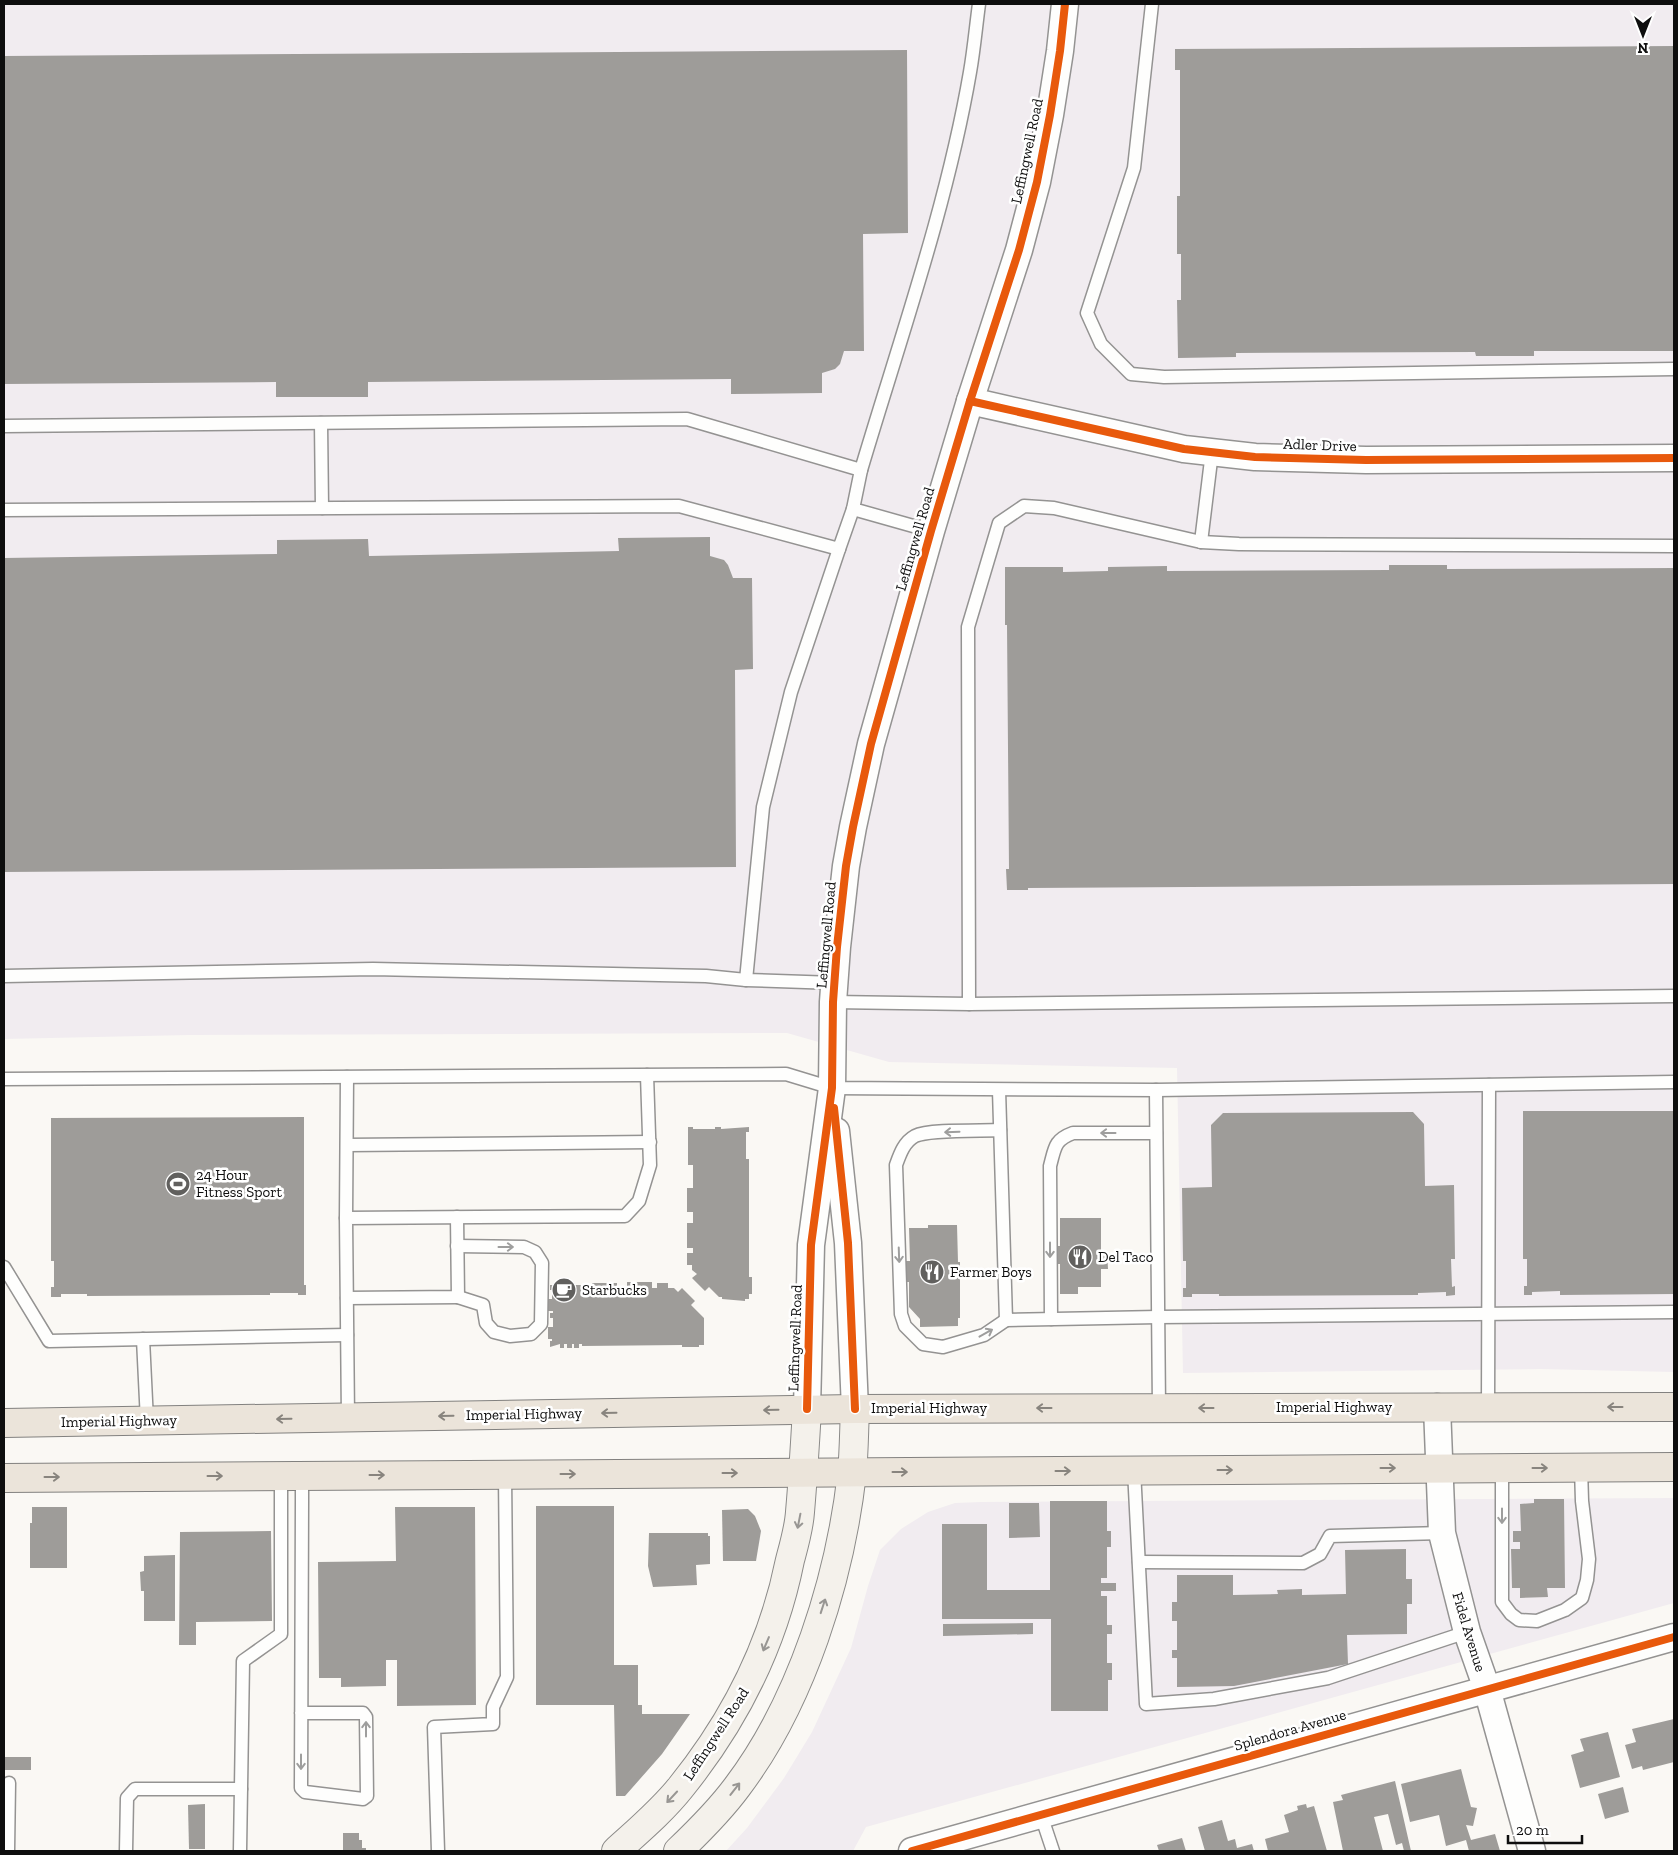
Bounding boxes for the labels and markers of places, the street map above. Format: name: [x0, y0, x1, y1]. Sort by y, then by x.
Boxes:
place label: 24 Hour Fitness Sport: [196, 1166, 283, 1201]
sports icon: 24 Hour Fitness Sport: [165, 1171, 191, 1197]
restaurant icon: Del Taco: [1067, 1244, 1093, 1270]
place label: Del Taco: [1098, 1248, 1154, 1266]
restaurant icon: Farmer Boys: [919, 1259, 945, 1285]
place label: Farmer Boys: [950, 1263, 1032, 1281]
cafe icon: Starbucks: [551, 1277, 577, 1303]
place label: Starbucks: [582, 1281, 647, 1299]

